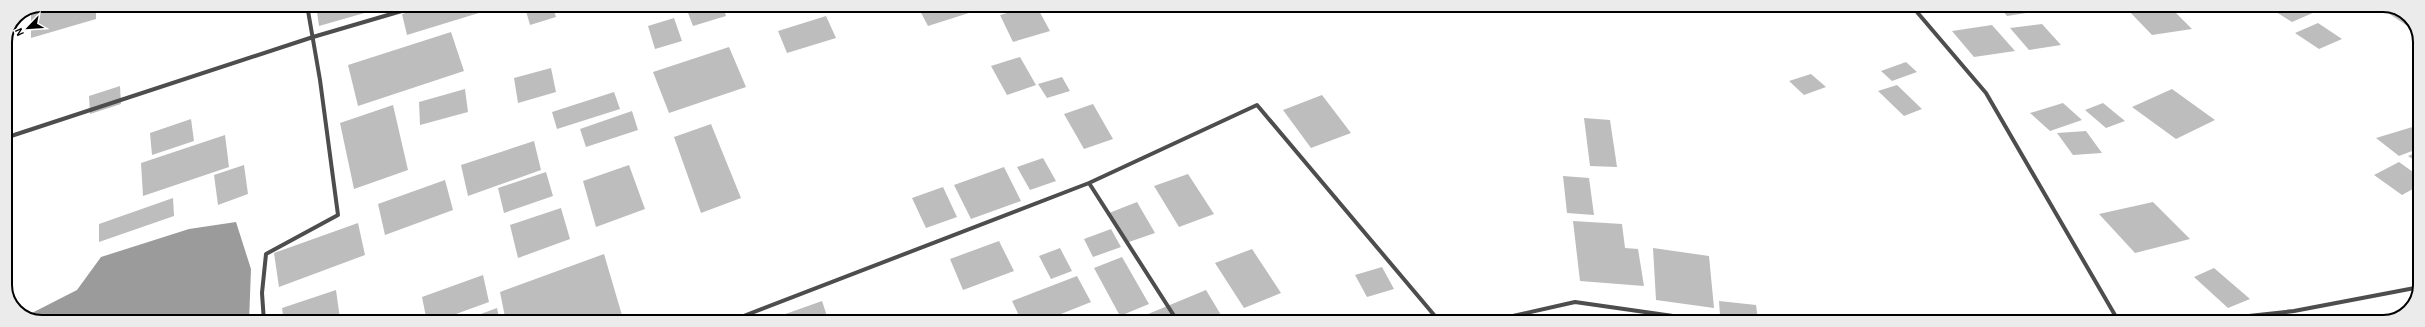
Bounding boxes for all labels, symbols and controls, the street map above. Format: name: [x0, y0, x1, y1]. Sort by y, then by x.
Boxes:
north arrow: [8, 8, 48, 48]
text: N: [13, 26, 26, 38]

